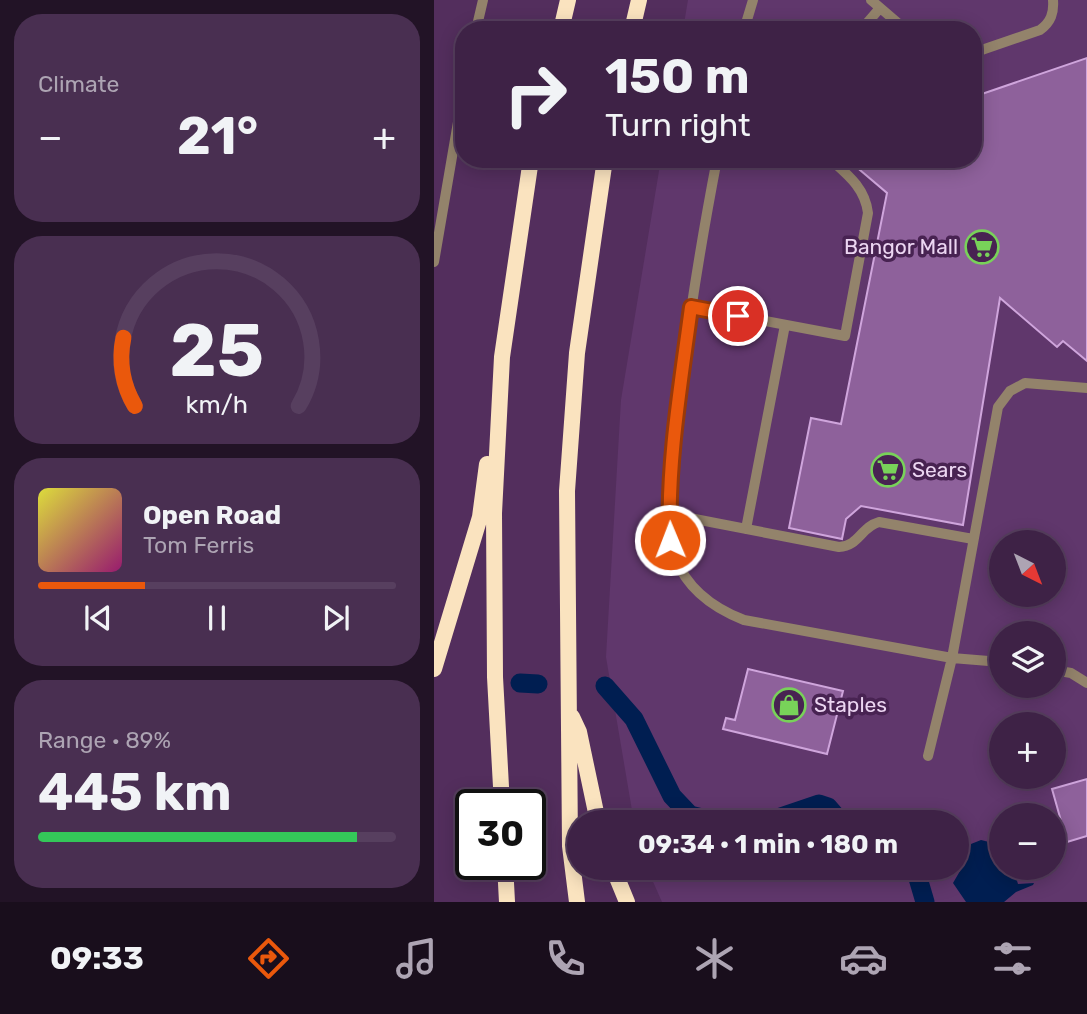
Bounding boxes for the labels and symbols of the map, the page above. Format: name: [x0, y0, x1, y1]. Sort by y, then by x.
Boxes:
supermarket icon: Bangor Mall: [963, 228, 1001, 266]
place label: Bangor Mall: [844, 234, 958, 259]
pin: [708, 286, 768, 346]
supermarket icon: Sears: [869, 451, 907, 489]
place label: Sears: [912, 457, 967, 482]
position arrow: [633, 503, 707, 577]
north arrow: [989, 530, 1066, 607]
shop icon: Staples: [770, 686, 808, 724]
place label: Staples: [814, 692, 887, 717]
speed limit sign: 30: [455, 789, 546, 880]

